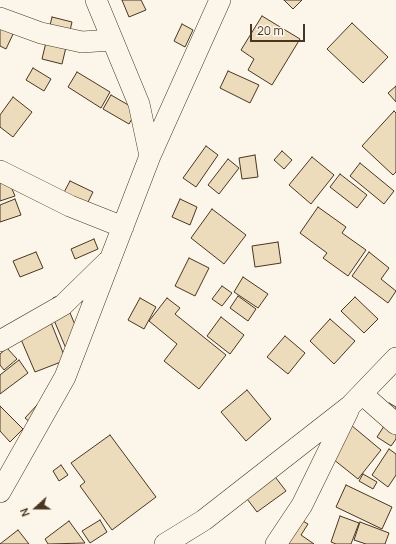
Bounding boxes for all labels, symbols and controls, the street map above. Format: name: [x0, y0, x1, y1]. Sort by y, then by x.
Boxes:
scale bar: [252, 16, 307, 42]
text: 20 m: [257, 22, 284, 39]
north arrow: [16, 488, 56, 528]
text: N: [16, 506, 33, 519]

